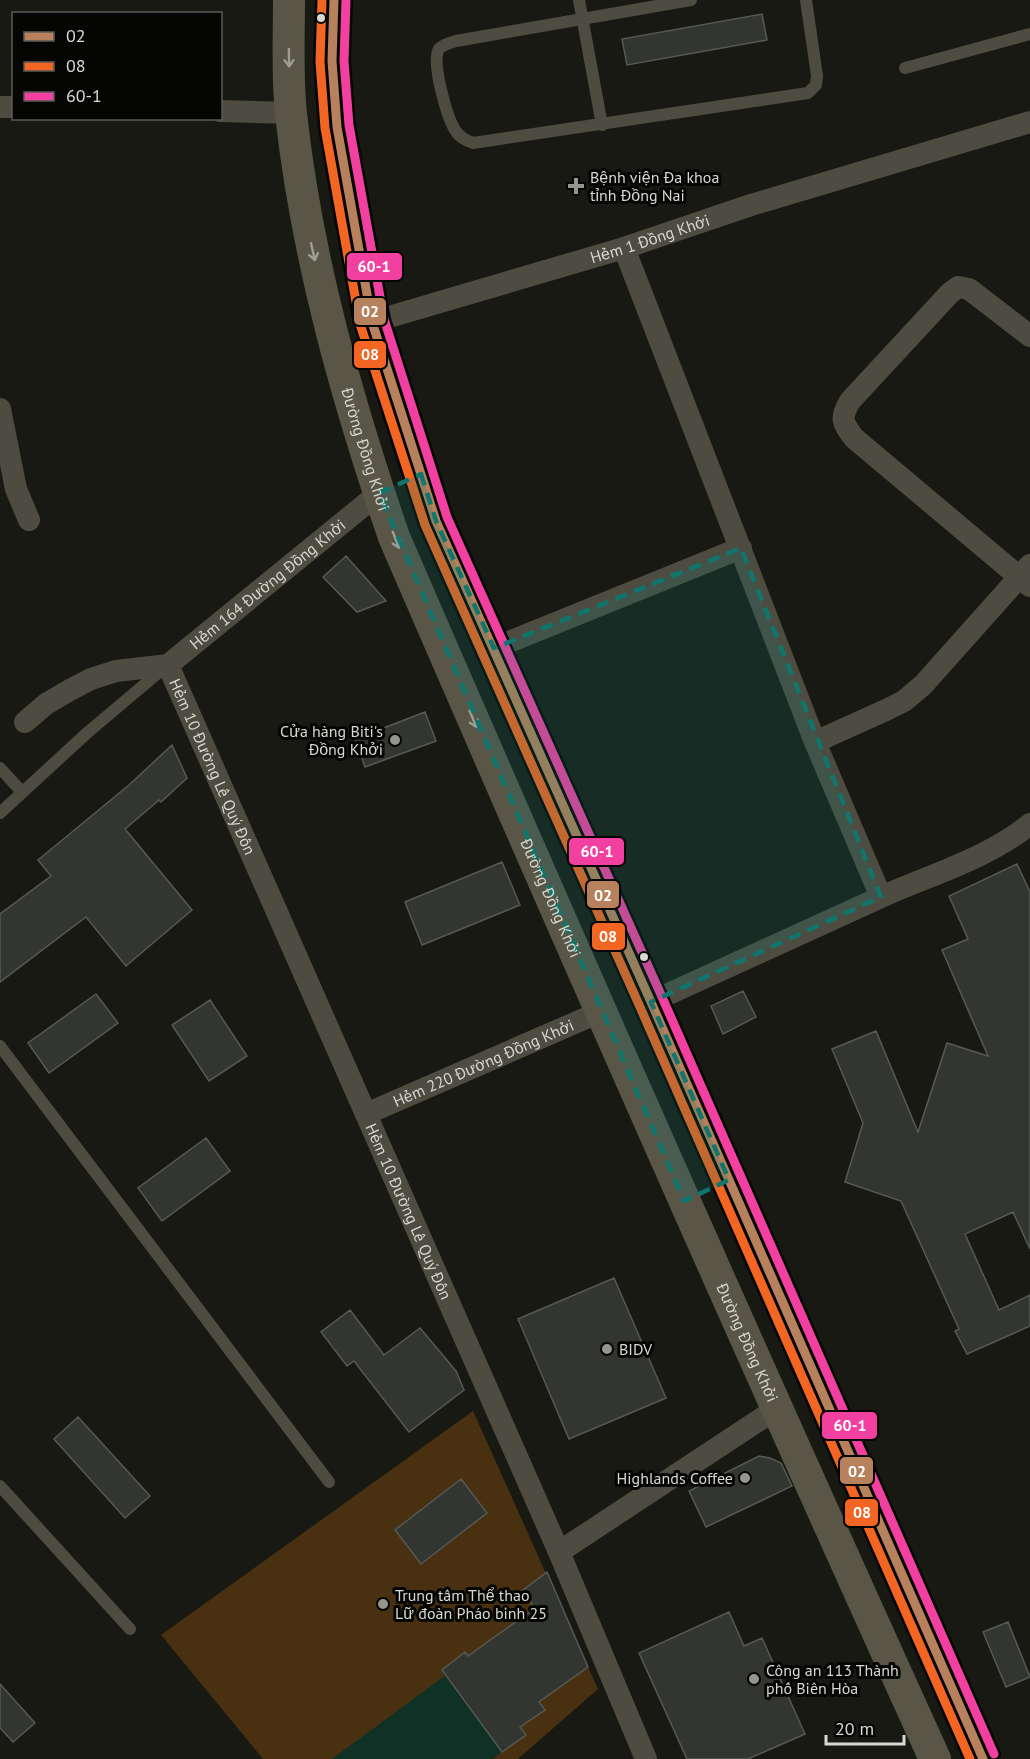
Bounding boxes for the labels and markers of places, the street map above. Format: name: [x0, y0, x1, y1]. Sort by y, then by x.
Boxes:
unlabelled marker: [315, 12, 327, 24]
place label: Bệnh viện Đa khoa tỉnh Đồng Nai: [590, 167, 719, 205]
marker: Bệnh viện Đa khoa tỉnh Đồng Nai: [567, 177, 585, 195]
place label: Cửa hàng Biti's Đồng Khởi: [280, 721, 383, 759]
marker: Cửa hàng Biti's Đồng Khởi: [388, 733, 402, 747]
unlabelled marker: [638, 951, 650, 963]
place label: BIDV: [619, 1339, 653, 1359]
marker: BIDV: [600, 1342, 614, 1356]
place label: Highlands Coffee: [617, 1468, 733, 1488]
marker: Highlands Coffee: [738, 1471, 752, 1485]
place label: Trung tâm Thể thao Lữ đoàn Pháo binh 25: [395, 1585, 547, 1623]
marker: Trung tâm Thể thao Lữ đoàn Pháo binh 25: [376, 1597, 390, 1611]
place label: Công an 113 Thành phố Biên Hòa: [766, 1660, 899, 1698]
marker: Công an 113 Thành phố Biên Hòa: [747, 1672, 761, 1686]

